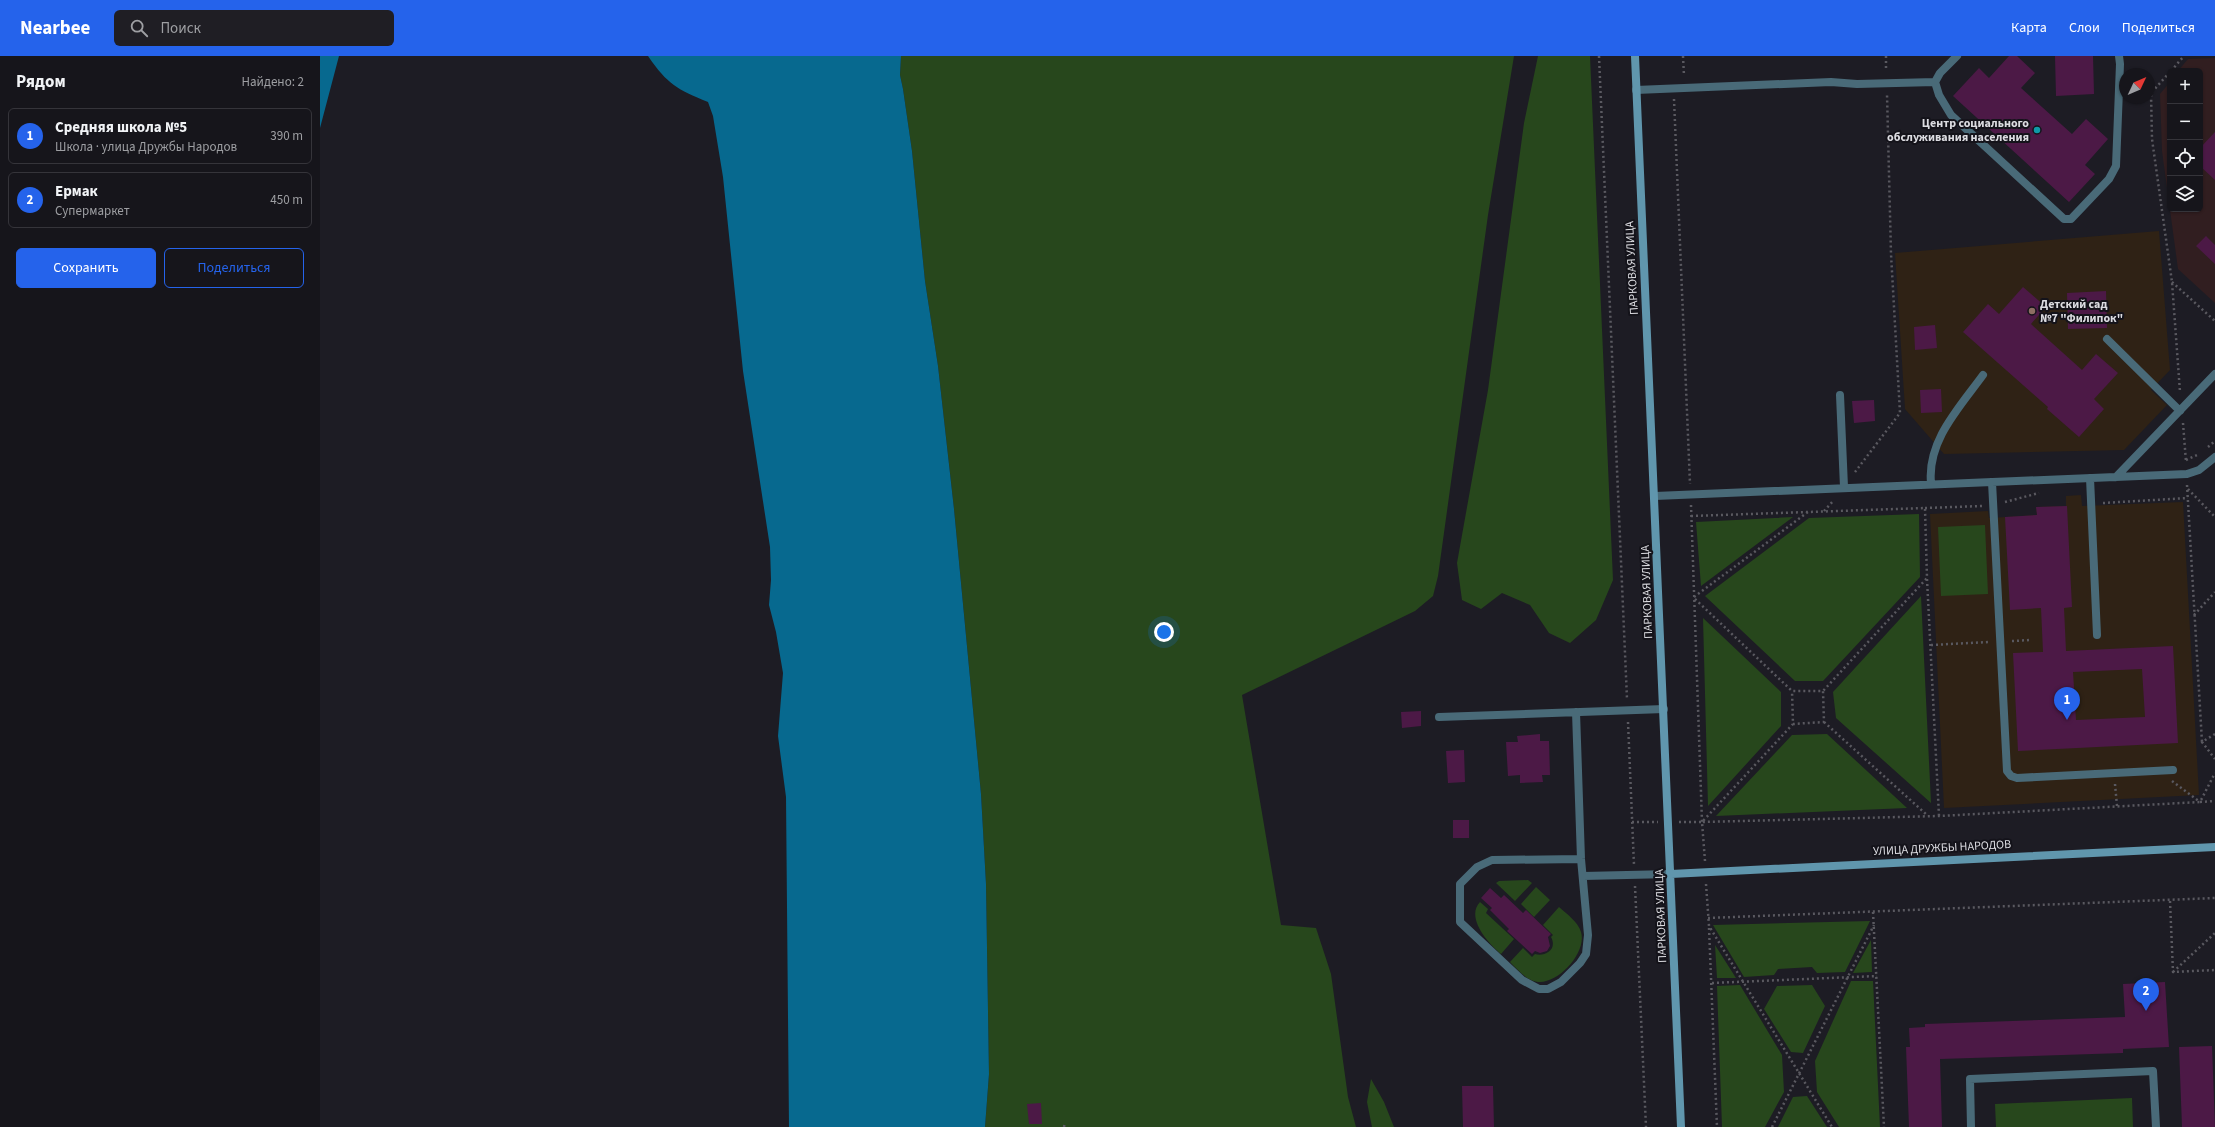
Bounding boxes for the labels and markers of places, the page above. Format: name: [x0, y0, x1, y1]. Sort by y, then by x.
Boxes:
place label: Центр социального обслуживания населения: [1887, 115, 2029, 146]
marker: Центр социального обслуживания населения: [2032, 125, 2042, 135]
place label: Детский сад №7 "Филипок": [2040, 296, 2123, 327]
marker: Детский сад №7 "Филипок": [2027, 306, 2037, 316]
pin: 1: [2054, 687, 2080, 720]
pin: 2: [2133, 978, 2159, 1011]

